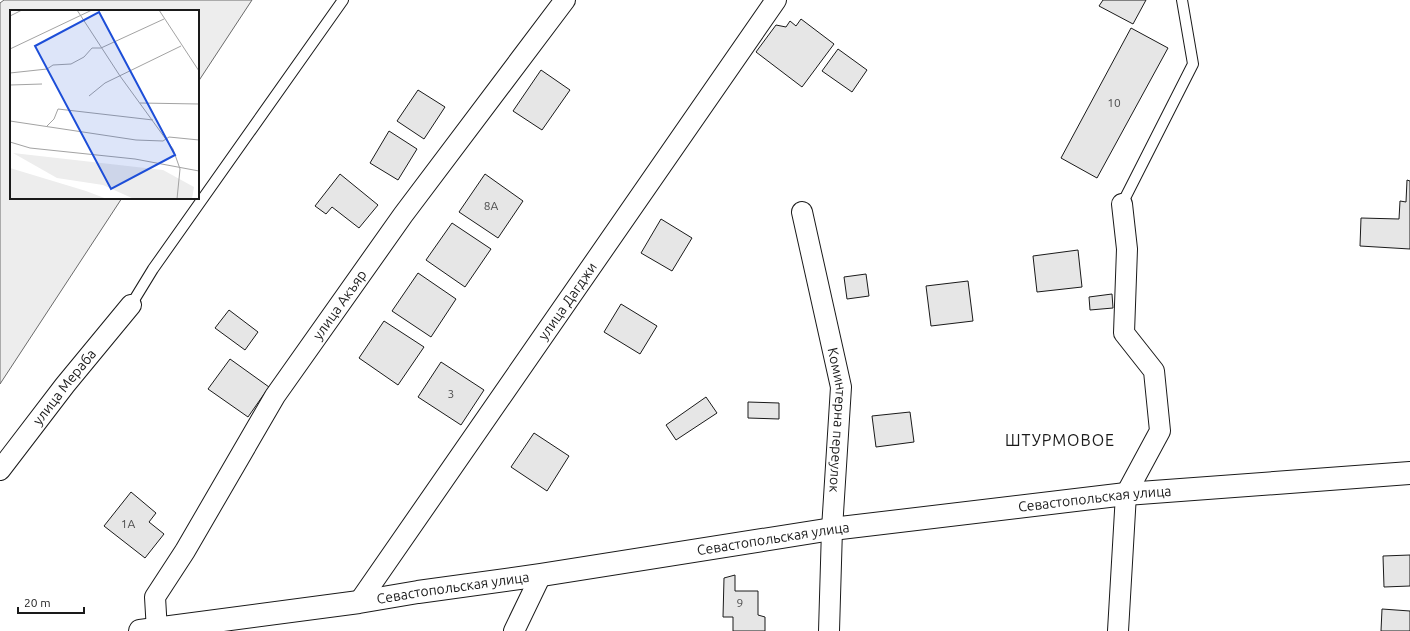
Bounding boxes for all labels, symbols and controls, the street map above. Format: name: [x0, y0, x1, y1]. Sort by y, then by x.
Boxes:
inset map: [10, 10, 199, 199]
house number: 10: [1107, 96, 1121, 109]
house number: 8А: [484, 199, 498, 212]
street label: улица Дагджи: [535, 259, 600, 343]
street label: улица Акъяр: [309, 267, 370, 343]
street label: улица Мераба: [29, 346, 99, 428]
street label: Коминтерна переулок: [824, 346, 849, 493]
house number: 3: [448, 387, 454, 400]
district label: ШТУРМОВОЕ: [1005, 431, 1115, 449]
street label: Севастопольская улица: [1017, 483, 1172, 515]
house number: 1А: [121, 517, 135, 530]
street label: Севастопольская улица: [696, 519, 850, 558]
street label: Севастопольская улица: [375, 569, 530, 607]
scale bar: [18, 589, 84, 615]
text: 20 m: [24, 596, 51, 609]
house number: 9: [737, 596, 743, 609]

